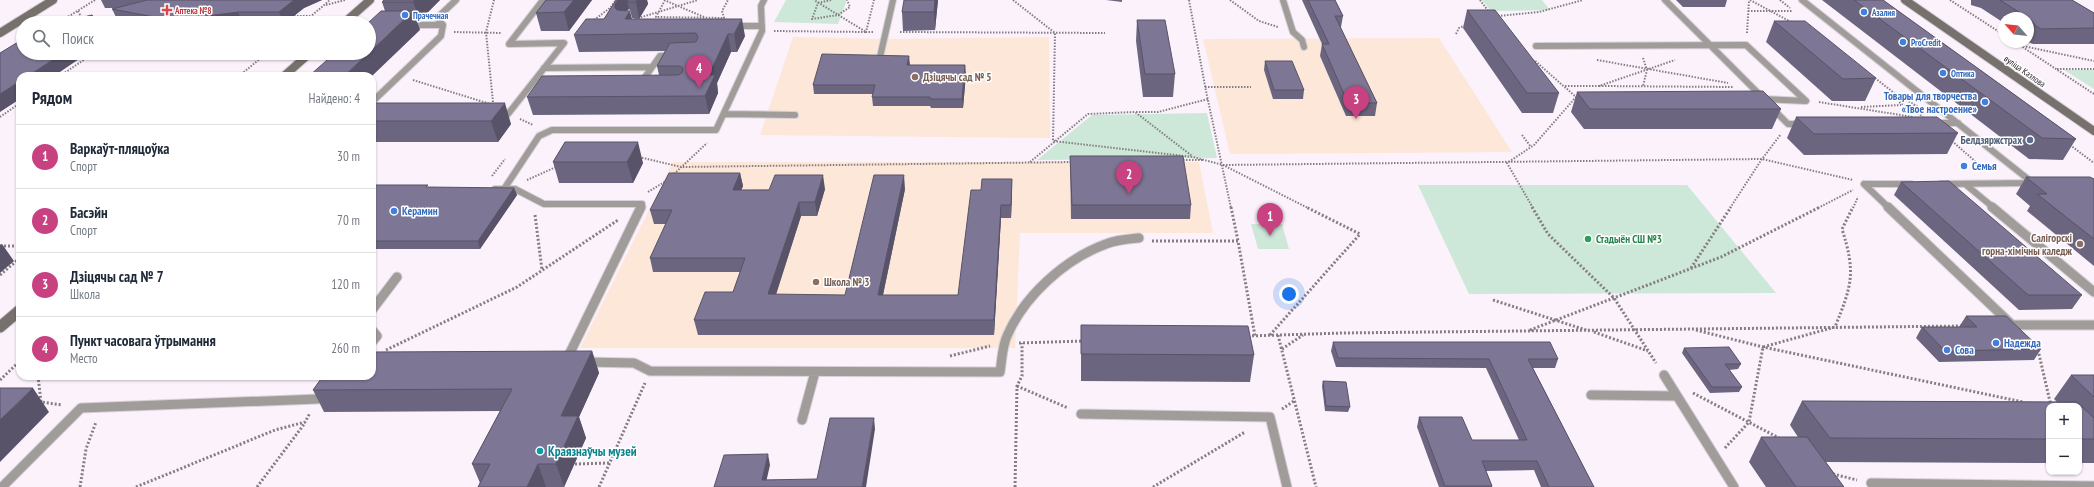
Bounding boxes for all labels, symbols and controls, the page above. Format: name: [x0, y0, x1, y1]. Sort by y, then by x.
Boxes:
marker: Аптека №8: [162, 5, 172, 15]
place label: Аптека №8: [174, 5, 212, 16]
marker: Азалия: [1859, 7, 1869, 17]
place label: Азалия: [1871, 7, 1895, 18]
marker: Прачечная: [400, 10, 410, 20]
place label: Прачечная: [413, 10, 449, 21]
north arrow: [1998, 12, 2034, 48]
search box: [16, 16, 376, 60]
icon: search: [30, 27, 52, 49]
text: Поиск: [62, 29, 94, 48]
marker: ProCredit: [1898, 37, 1908, 47]
place label: ProCredit: [1911, 37, 1941, 48]
street label: вуліца Казлова: [2002, 53, 2048, 89]
pin: 4: [686, 55, 712, 88]
marker: Оптика: [1938, 68, 1948, 78]
place label: Оптика: [1951, 68, 1975, 79]
place label: Дзіцячы сад № 5: [923, 70, 992, 84]
marker: Дзіцячы сад № 5: [910, 72, 920, 82]
pin: 3: [1343, 86, 1369, 119]
text: Рядом: [32, 87, 72, 109]
place label: Товары для творчества «Твое настроение»: [1884, 89, 1978, 116]
text: Найдено: 4: [309, 90, 360, 107]
marker: Товары для творчества «Твое настроение»: [1980, 97, 1990, 107]
place label: Белдзяржстрах: [1961, 133, 2022, 147]
marker: Белдзяржстрах: [2025, 135, 2035, 145]
text: Варкаўт-пляцоўка: [70, 139, 170, 158]
text: 1: [42, 148, 48, 165]
text: 30 m: [337, 148, 360, 165]
text: Спорт: [70, 158, 97, 175]
place label: Семья: [1972, 159, 1997, 173]
pin: 2: [1116, 161, 1142, 194]
marker: Семья: [1959, 161, 1969, 171]
text: Басэйн: [70, 203, 108, 222]
pin: 1: [1257, 203, 1283, 236]
place label: Керамин: [402, 204, 438, 218]
marker: Керамин: [389, 206, 399, 216]
text: 2: [42, 212, 48, 229]
text: 70 m: [337, 212, 360, 229]
text: Спорт: [70, 222, 97, 239]
place label: Салігорскі горна-хімічны каледж: [1982, 231, 2073, 258]
place label: Стадыён СШ №3: [1596, 232, 1662, 246]
marker: Стадыён СШ №3: [1583, 234, 1593, 244]
marker: Салігорскі горна-хімічны каледж: [2075, 239, 2085, 249]
text: Дзіцячы сад № 7: [70, 267, 164, 286]
place label: Школа № 3: [824, 275, 870, 289]
text: 3: [42, 276, 48, 293]
text: 120 m: [331, 276, 360, 293]
marker: Школа № 3: [811, 277, 821, 287]
your location: [1279, 284, 1299, 304]
text: Школа: [70, 286, 100, 303]
text: Пункт часовага ўтрымання: [70, 331, 216, 350]
place label: Надежда: [2004, 336, 2041, 350]
marker: Надежда: [1991, 338, 2001, 348]
text: 4: [42, 340, 48, 357]
text: 260 m: [331, 340, 360, 357]
place label: Сова: [1955, 343, 1974, 357]
marker: Сова: [1942, 345, 1952, 355]
text: Место: [70, 350, 98, 367]
map controls: [2046, 403, 2082, 475]
button: +: [2046, 403, 2082, 439]
button: −: [2046, 439, 2082, 475]
place label: Краязнаўчы музей: [548, 443, 637, 460]
marker: Краязнаўчы музей: [535, 446, 545, 456]

